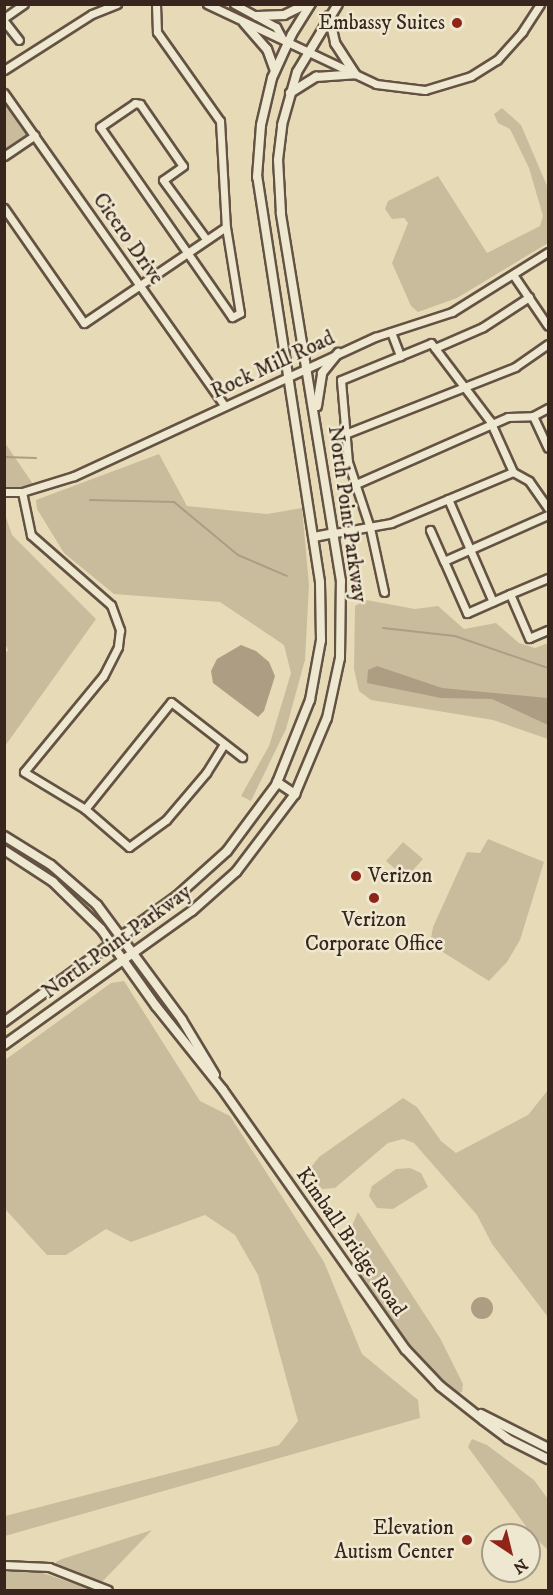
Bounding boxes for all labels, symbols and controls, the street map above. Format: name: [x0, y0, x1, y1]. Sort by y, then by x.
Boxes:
place label: Embassy Suites: [318, 10, 445, 36]
marker: Embassy Suites: [450, 16, 464, 30]
street label: Cicero Drive: [87, 188, 169, 290]
street label: Rock Mill Road: [207, 325, 339, 405]
street label: North Point Parkway: [322, 424, 372, 604]
place label: Verizon: [368, 863, 432, 889]
marker: Verizon: [349, 869, 363, 883]
street label: North Point Parkway: [38, 880, 196, 1004]
marker: Verizon Corporate Office: [367, 891, 381, 905]
place label: Verizon Corporate Office: [305, 907, 443, 957]
street label: Kimball Bridge Road: [290, 1163, 412, 1321]
place label: Elevation Autism Center: [334, 1515, 454, 1565]
north arrow: [481, 1523, 541, 1583]
marker: Elevation Autism Center: [458, 1531, 476, 1549]
text: N: [509, 1554, 531, 1578]

